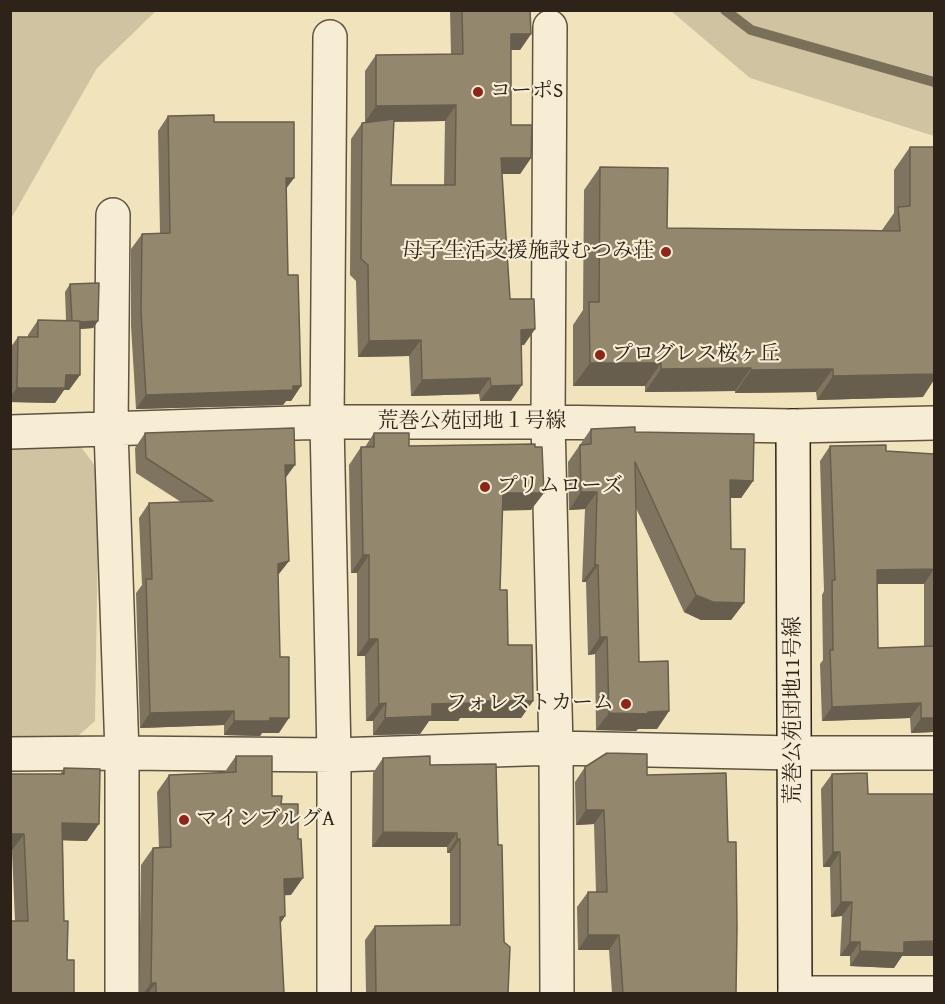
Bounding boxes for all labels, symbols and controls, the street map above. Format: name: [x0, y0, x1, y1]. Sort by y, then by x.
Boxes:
place label: コーポS: [490, 79, 563, 105]
marker: コーポS: [471, 85, 485, 99]
place label: 母子生活支援施設むつみ荘: [402, 239, 654, 265]
marker: 母子生活支援施設むつみ荘: [659, 245, 673, 259]
place label: プログレス桜ヶ丘: [612, 342, 780, 368]
marker: プログレス桜ヶ丘: [593, 348, 607, 362]
street label: 荒巻公苑団地１号線: [378, 409, 566, 435]
place label: プリムローズ: [497, 474, 623, 500]
marker: プリムローズ: [478, 480, 492, 494]
street label: 荒巻公苑団地11号線: [781, 616, 807, 804]
place label: フォレストカーム: [446, 691, 614, 717]
marker: フォレストカーム: [619, 697, 633, 711]
place label: マインブルグA: [196, 807, 335, 833]
marker: マインブルグA: [177, 813, 191, 827]

